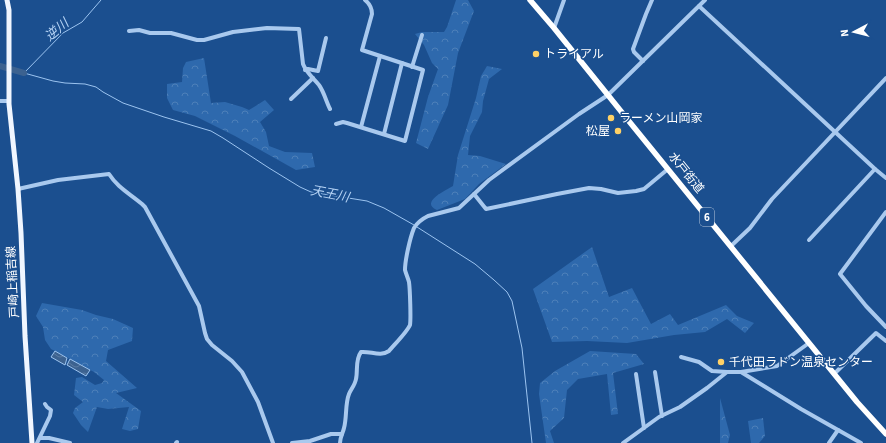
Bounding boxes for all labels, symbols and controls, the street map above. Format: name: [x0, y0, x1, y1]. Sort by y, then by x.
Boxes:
north arrow: [834, 12, 874, 52]
water label: 逆川: [41, 13, 74, 45]
text: N: [837, 29, 852, 38]
place label: トライアル: [544, 46, 604, 63]
marker: トライアル: [531, 49, 541, 59]
place label: ラーメン山岡家: [619, 110, 703, 127]
marker: ラーメン山岡家: [606, 113, 616, 123]
place label: 松屋: [586, 123, 610, 140]
marker: 松屋: [613, 126, 623, 136]
street label: 水戸街道: [664, 149, 708, 197]
water label: 天王川: [309, 181, 353, 207]
road number: 6: [700, 208, 714, 226]
street label: 戸崎上稲吉線: [3, 246, 23, 318]
place label: 千代田ラドン温泉センター: [729, 354, 873, 371]
marker: 千代田ラドン温泉センター: [716, 357, 726, 367]

